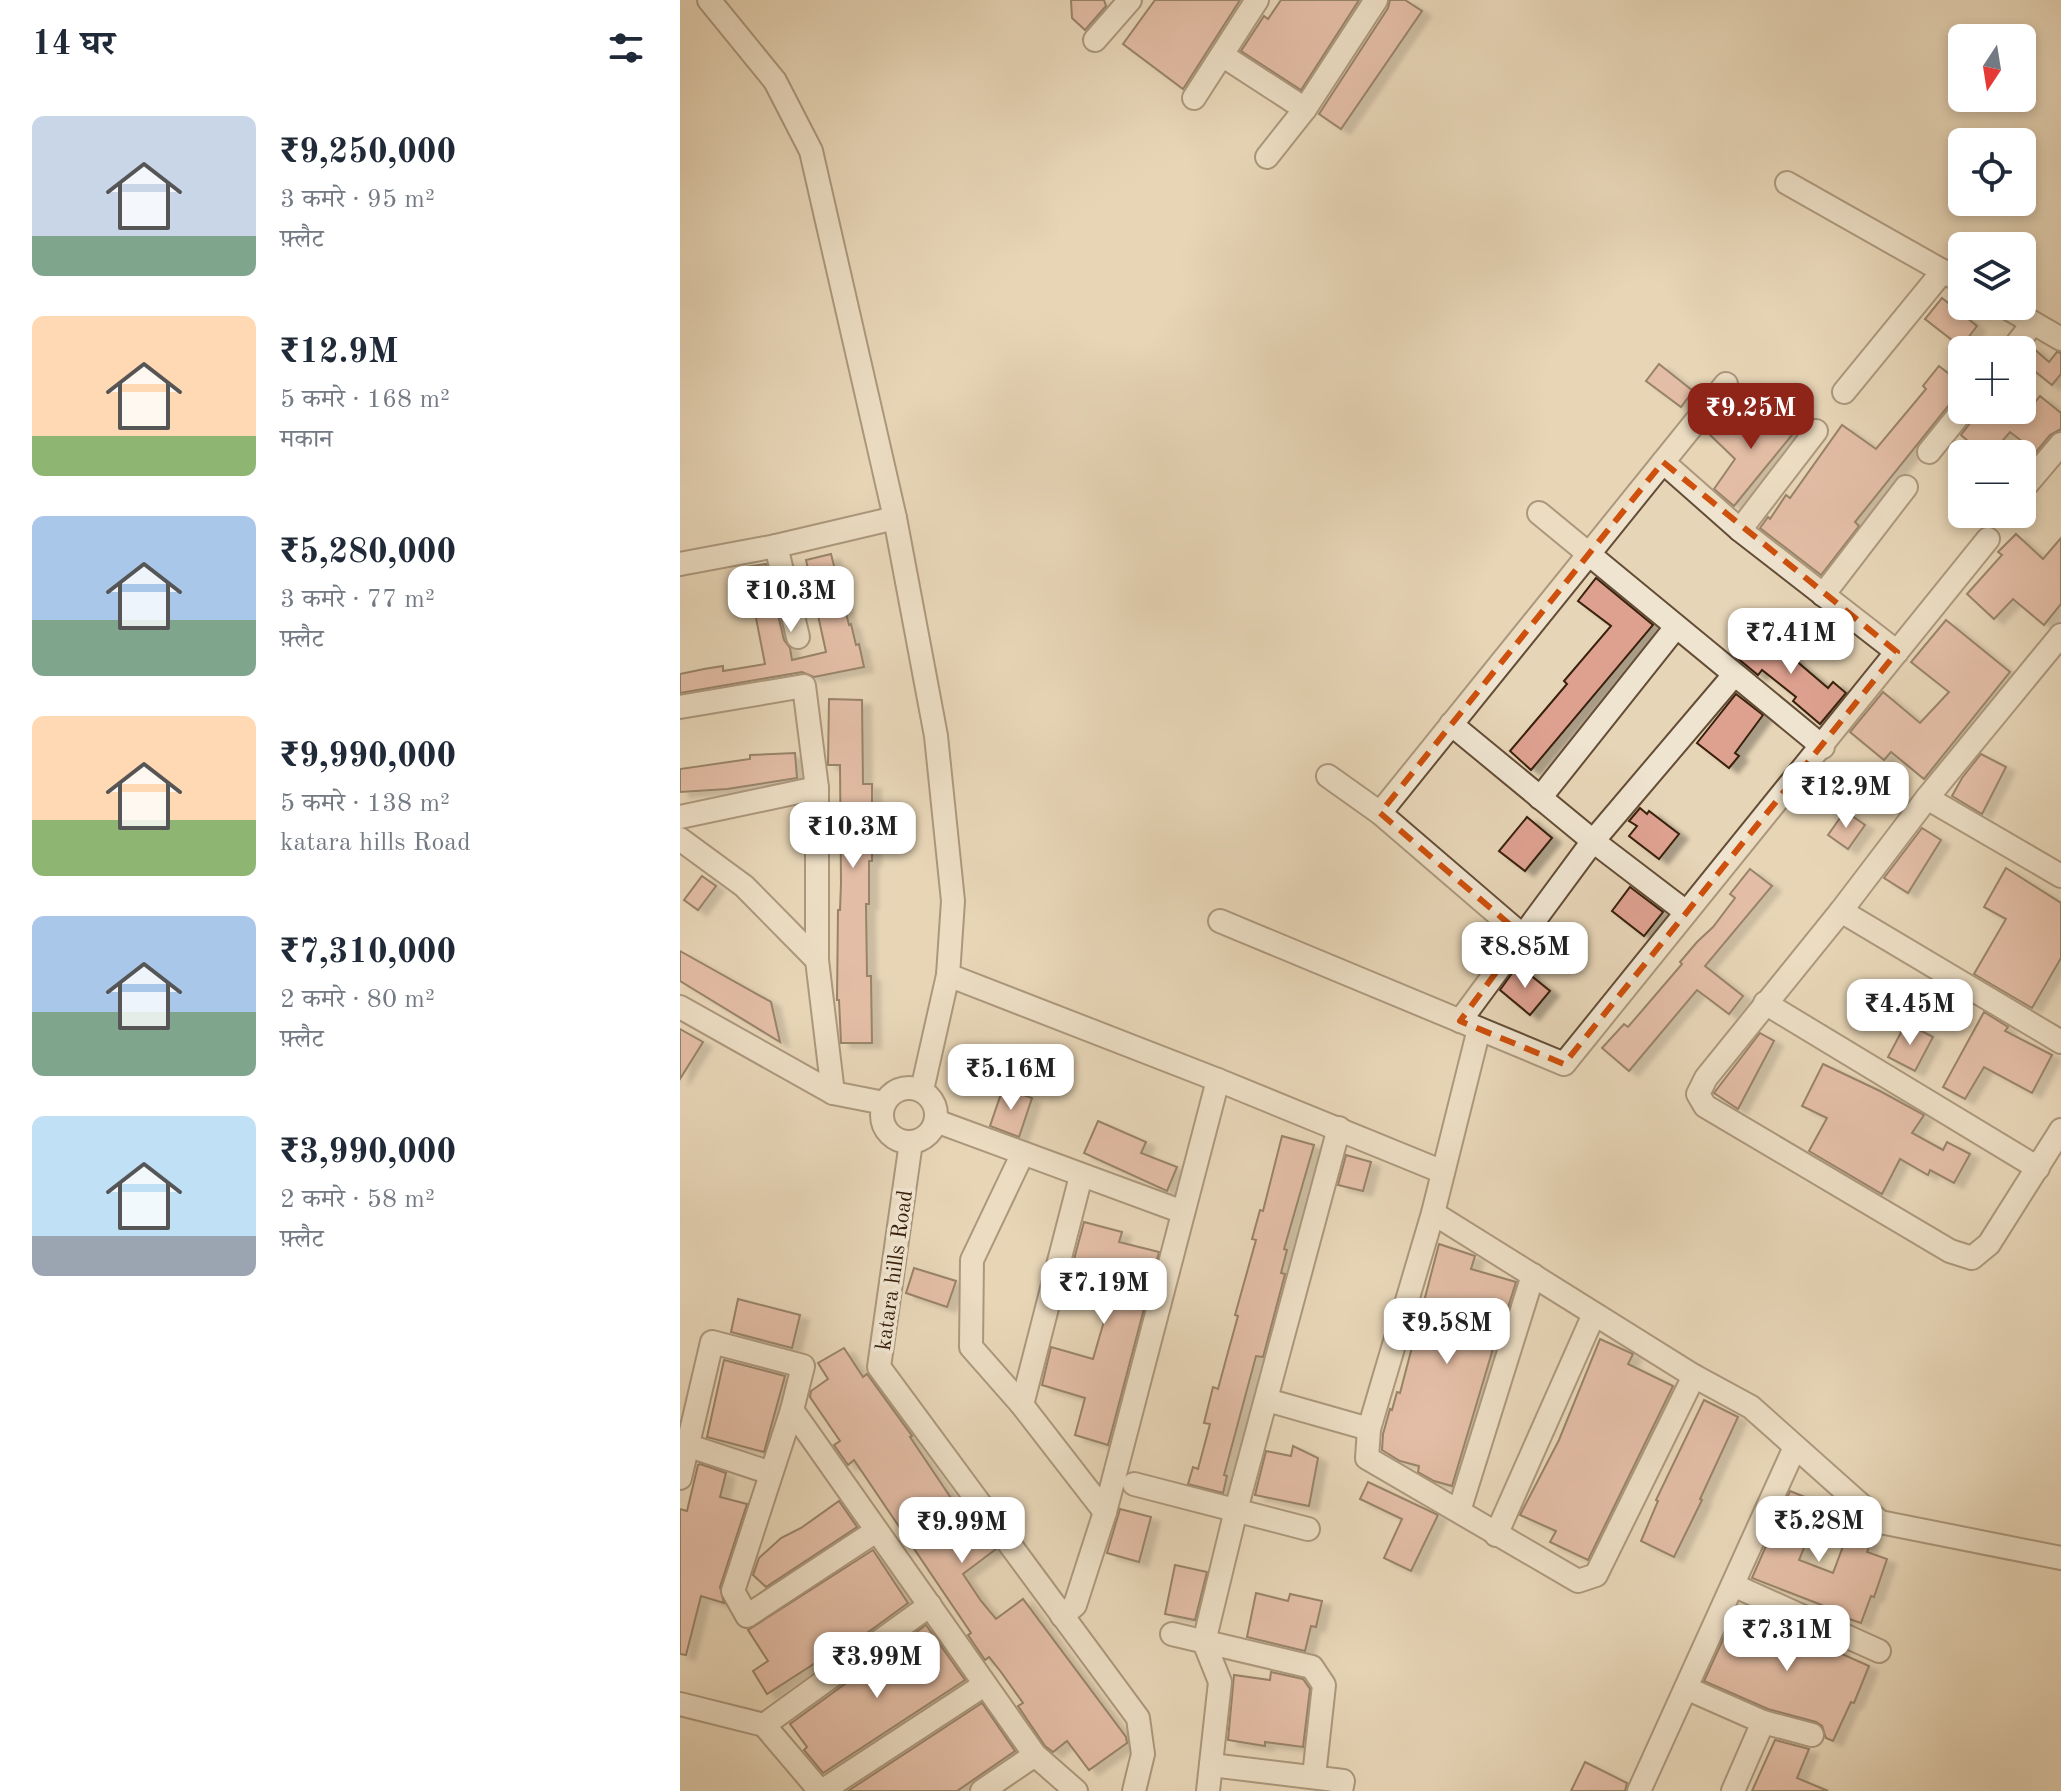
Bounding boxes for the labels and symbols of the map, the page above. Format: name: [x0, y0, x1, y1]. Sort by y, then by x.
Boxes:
north arrow: [1948, 24, 2036, 112]
pin: ₹9.25M: [1686, 383, 1816, 451]
pin: ₹10.3M: [726, 566, 856, 634]
pin: ₹7.41M: [1726, 608, 1856, 676]
pin: ₹12.9M: [1781, 762, 1911, 830]
pin: ₹10.3M: [788, 802, 918, 870]
pin: ₹8.85M: [1460, 922, 1590, 990]
pin: ₹4.45M: [1845, 979, 1975, 1047]
pin: ₹5.16M: [946, 1044, 1076, 1112]
street label: katara hills Road: [873, 1189, 917, 1352]
pin: ₹7.19M: [1039, 1258, 1169, 1326]
pin: ₹9.58M: [1382, 1298, 1512, 1366]
pin: ₹5.28M: [1754, 1496, 1884, 1564]
pin: ₹9.99M: [897, 1497, 1027, 1565]
pin: ₹7.31M: [1722, 1605, 1852, 1673]
pin: ₹3.99M: [812, 1632, 942, 1700]

